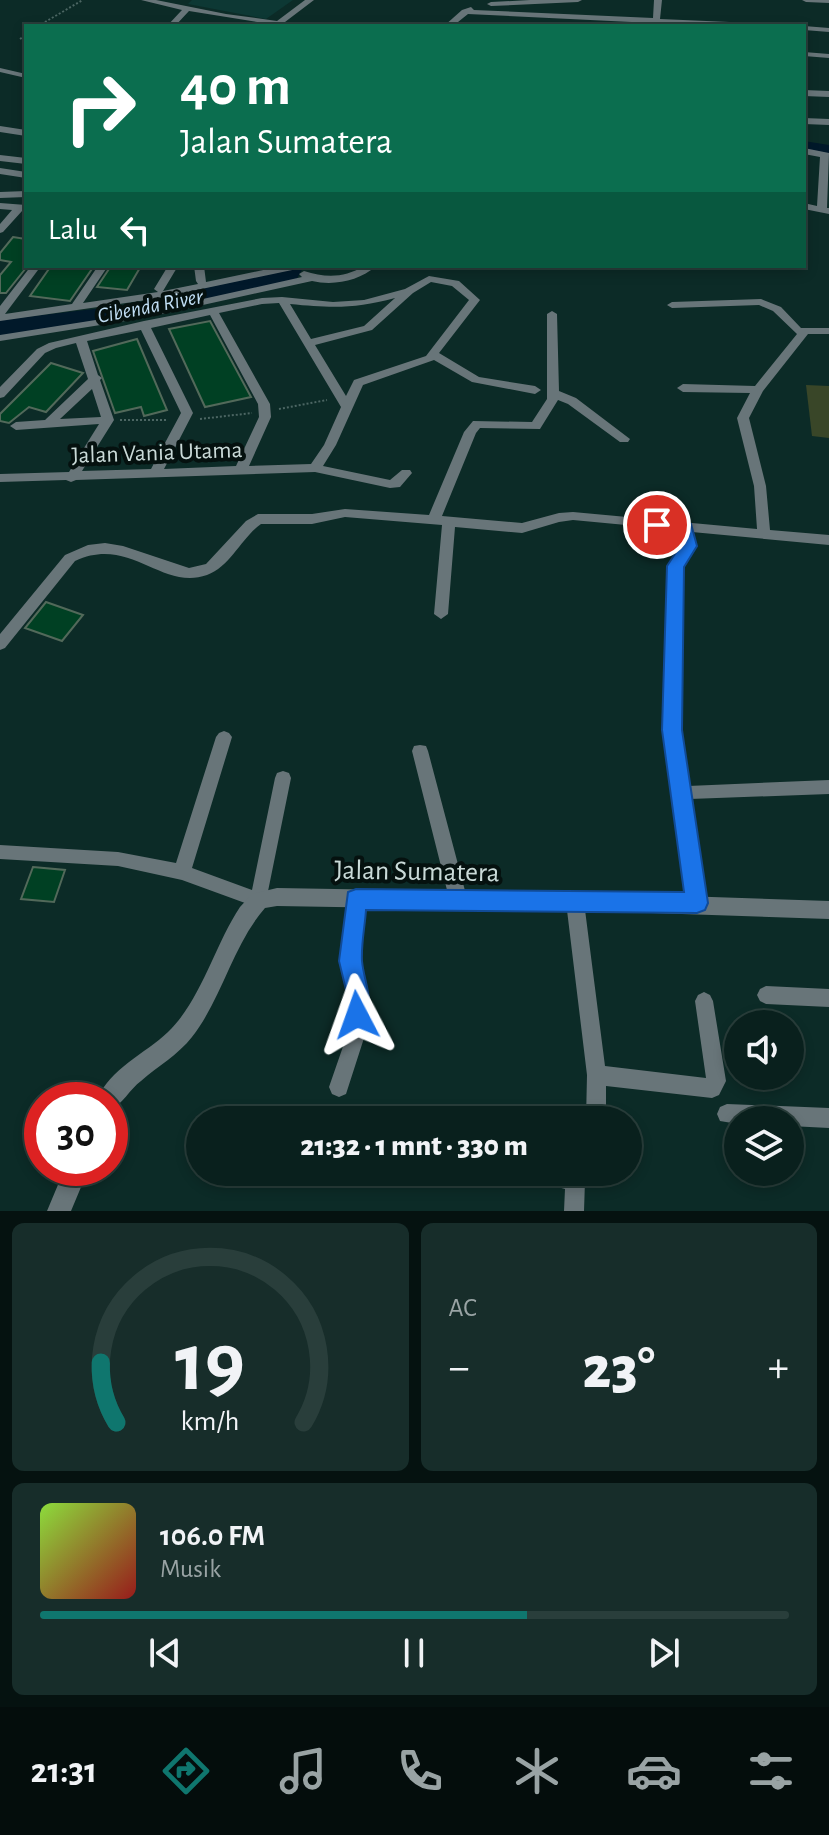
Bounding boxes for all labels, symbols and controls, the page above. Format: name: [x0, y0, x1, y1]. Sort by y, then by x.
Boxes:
icon: right: [48, 56, 152, 160]
text: 40 m: [180, 59, 291, 115]
text: Jalan Sumatera: [180, 124, 393, 160]
icon: left: [113, 208, 157, 252]
text: Lalu: [48, 215, 97, 245]
water label: Cibenda River: [95, 285, 206, 327]
street label: Jalan Vania Utama: [71, 438, 243, 468]
pin: [623, 491, 691, 559]
icon: arrive: [635, 503, 679, 547]
street label: Jalan Sumatera: [334, 857, 500, 887]
position arrow: [315, 973, 399, 1057]
map controls: [724, 1010, 804, 1186]
button: sound: [724, 1010, 804, 1090]
speed limit sign: 30: [24, 1082, 128, 1186]
button: layers: [724, 1106, 804, 1186]
text: 21:32 · 1 mnt · 330 m: [300, 1131, 528, 1161]
text: AC: [449, 1295, 477, 1321]
text: 19: [175, 1322, 245, 1406]
text: 23°: [582, 1339, 655, 1399]
text: −: [449, 1346, 470, 1390]
text: +: [768, 1346, 789, 1390]
text: km/h: [181, 1407, 240, 1436]
text: 106.0 FM: [160, 1521, 265, 1551]
text: Musik: [160, 1556, 221, 1582]
icon: previous: [143, 1631, 187, 1675]
icon: pause: [392, 1631, 436, 1675]
icon: next: [642, 1631, 686, 1675]
icon: directions: [158, 1743, 214, 1799]
icon: music: [275, 1743, 331, 1799]
icon: phone: [392, 1743, 448, 1799]
icon: climate: [509, 1743, 565, 1799]
icon: car: [626, 1743, 682, 1799]
icon: filters: [743, 1743, 799, 1799]
text: 21:31: [30, 1753, 97, 1789]

